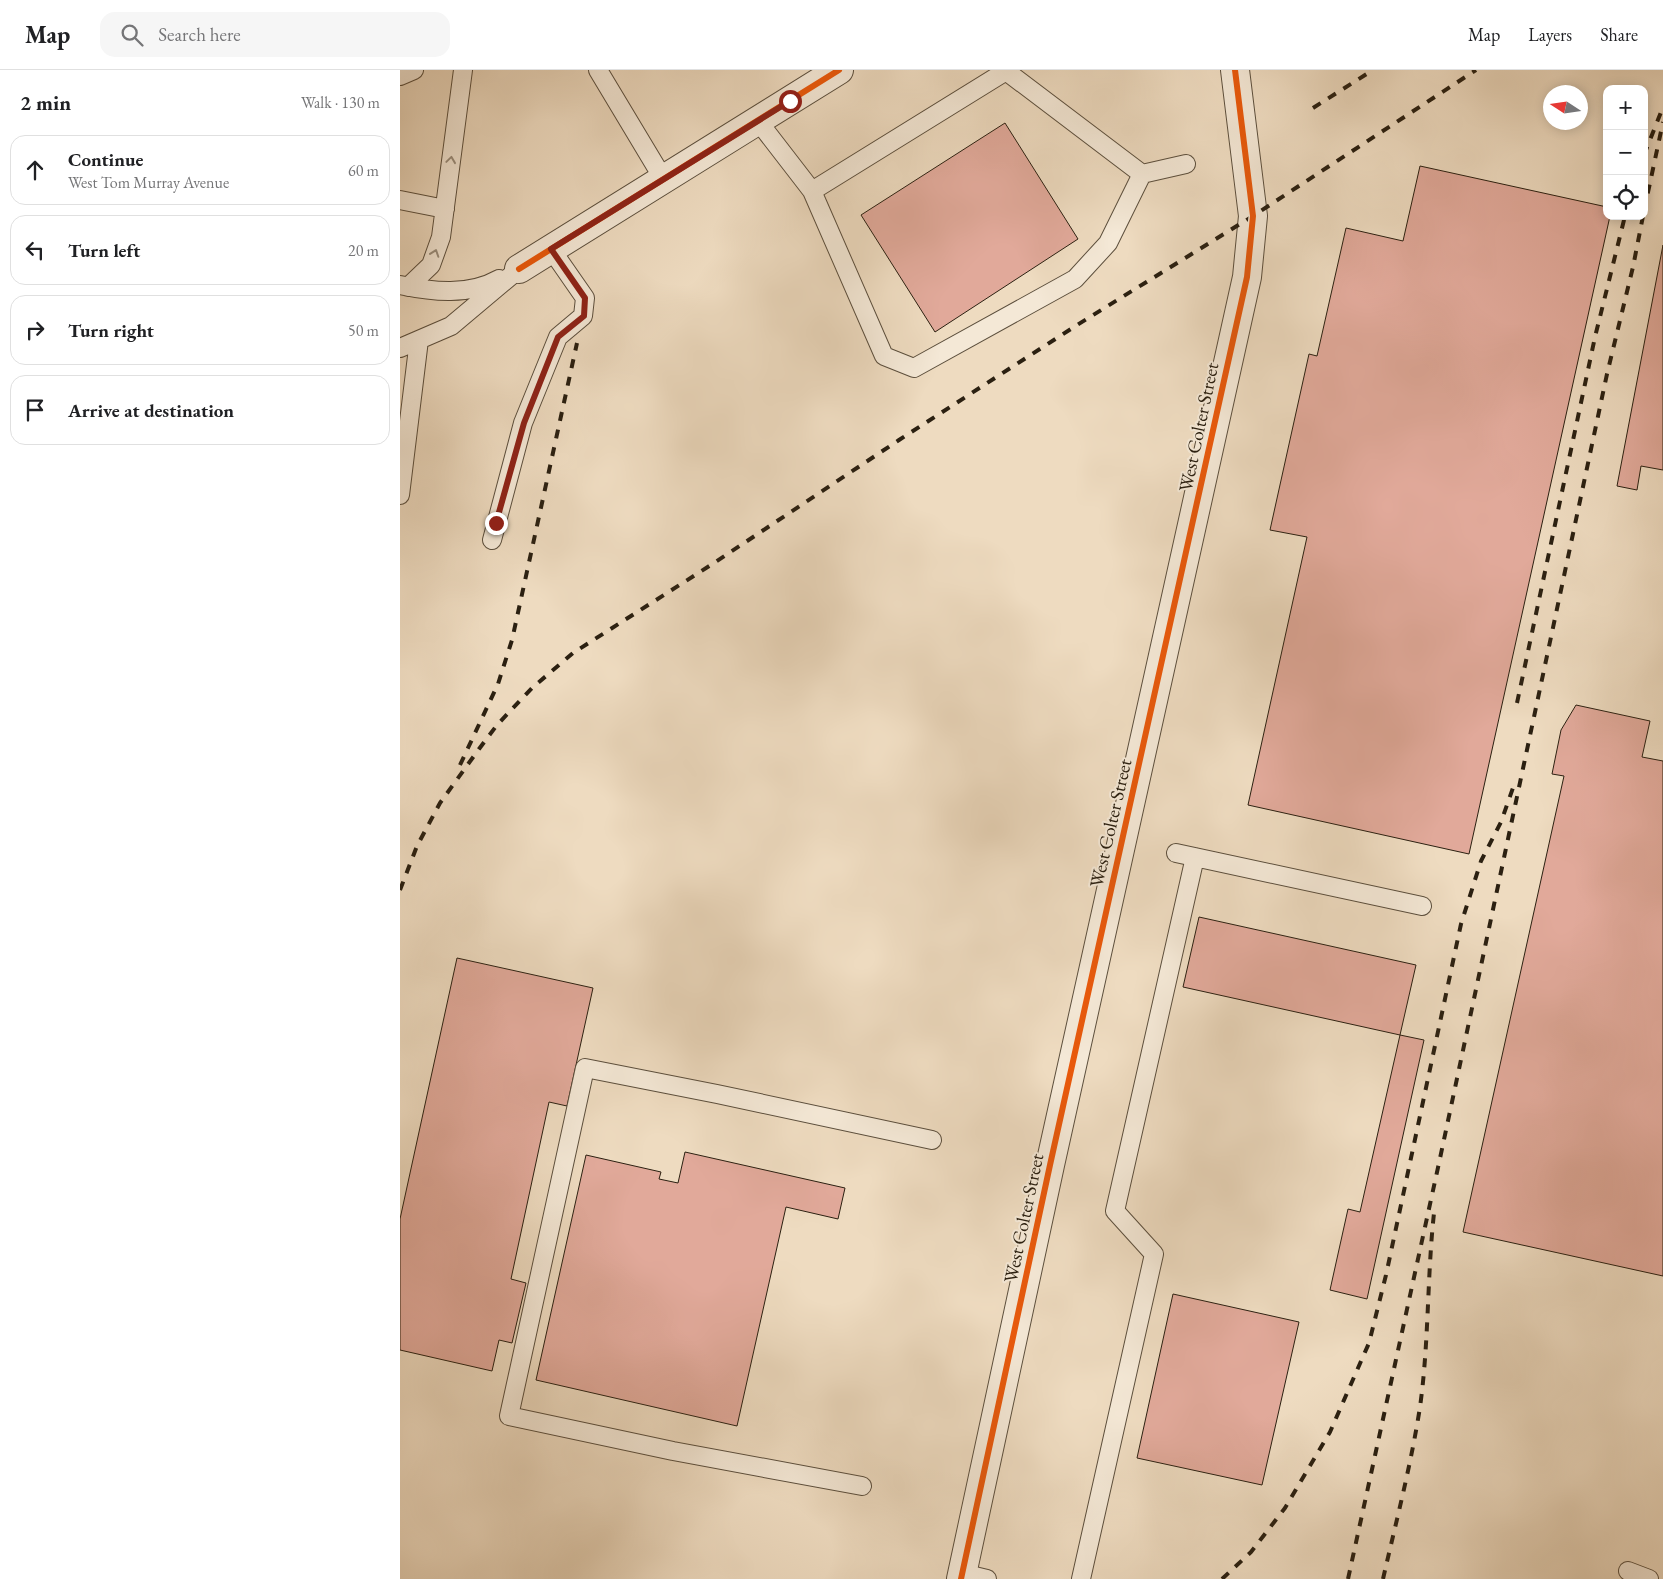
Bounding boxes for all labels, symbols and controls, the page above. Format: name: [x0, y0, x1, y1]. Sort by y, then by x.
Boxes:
search box: [100, 12, 450, 57]
text: Map: [25, 19, 70, 50]
icon: search: [118, 21, 146, 49]
text: Search here: [158, 22, 241, 47]
text: Map: [1468, 23, 1500, 46]
text: Layers: [1528, 23, 1572, 46]
text: Share: [1600, 23, 1638, 46]
north arrow: [1543, 85, 1588, 130]
map controls: [1603, 85, 1648, 220]
button: +: [1603, 85, 1648, 130]
text: 2 min: [20, 89, 71, 116]
route start: [779, 90, 802, 113]
text: Walk · 130 m: [301, 92, 380, 113]
button: −: [1603, 130, 1648, 175]
text: Continue: [68, 147, 143, 172]
icon: ahead: [21, 156, 49, 184]
one-way arrow: [445, 156, 456, 164]
text: 60 m: [348, 160, 379, 181]
text: West Tom Murray Avenue: [68, 172, 229, 193]
button: locate: [1603, 175, 1648, 220]
icon: left: [21, 236, 49, 264]
text: Turn left: [68, 238, 140, 263]
text: 20 m: [348, 240, 379, 261]
one-way arrow: [429, 249, 439, 257]
icon: right: [21, 316, 49, 344]
text: Turn right: [68, 318, 154, 343]
text: 50 m: [348, 320, 379, 341]
street label: West Colter Street: [1173, 360, 1224, 494]
icon: arrive: [21, 396, 49, 424]
text: Arrive at destination: [68, 398, 234, 423]
route end: [485, 512, 508, 535]
street label: West Colter Street: [1084, 756, 1137, 890]
street label: West Colter Street: [998, 1151, 1049, 1285]

